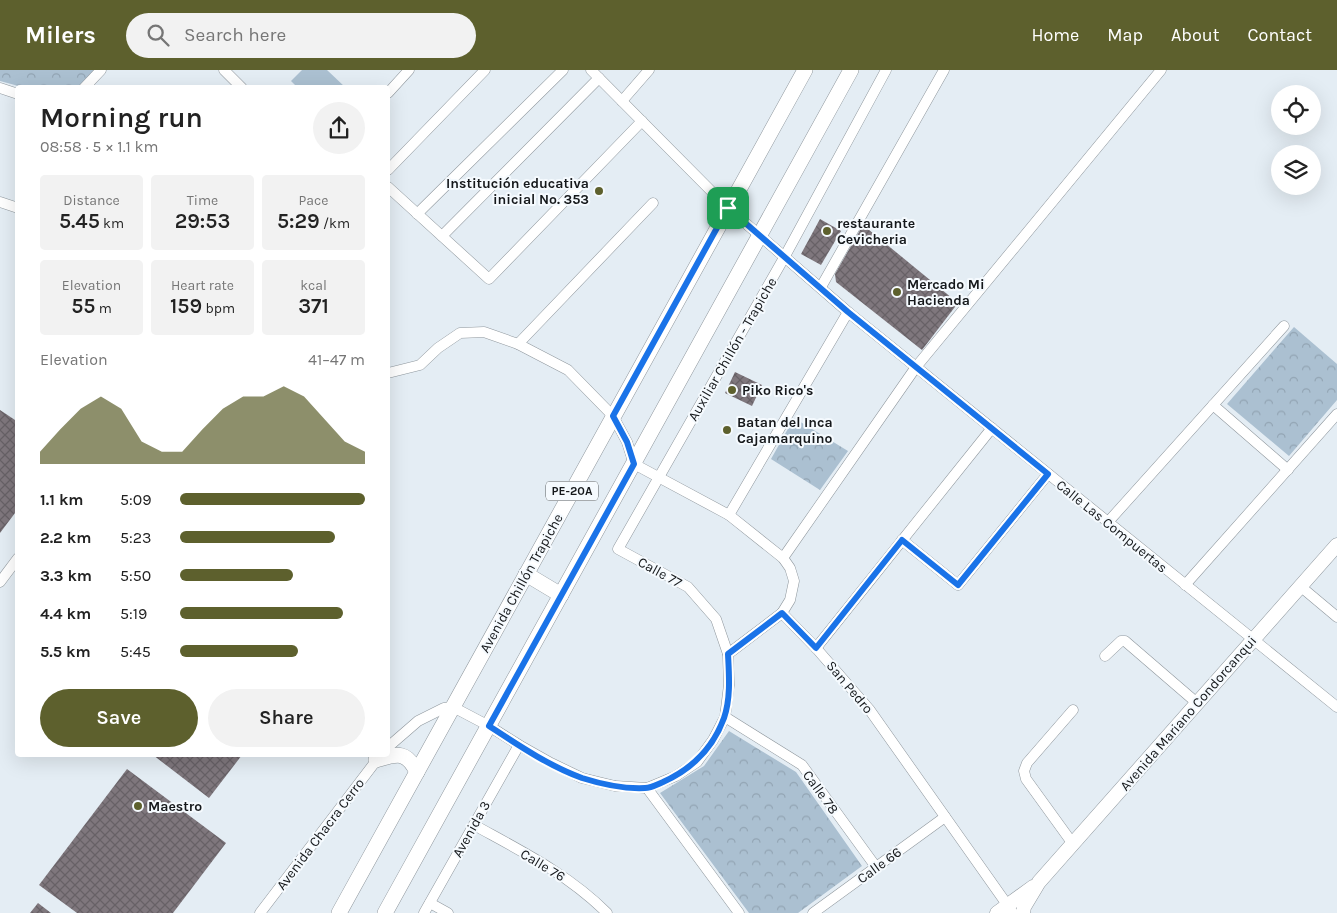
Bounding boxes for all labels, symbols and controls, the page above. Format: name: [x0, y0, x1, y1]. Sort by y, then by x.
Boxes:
search box: [126, 13, 476, 58]
text: Milers: [25, 21, 96, 49]
icon: search: [144, 21, 172, 49]
text: Search here: [184, 24, 286, 46]
text: Home: [1031, 24, 1079, 46]
text: Map: [1107, 24, 1143, 46]
text: About: [1171, 24, 1220, 46]
text: Contact: [1248, 24, 1312, 46]
map controls: [1271, 85, 1321, 195]
button: locate: [1271, 85, 1321, 135]
text: Morning run: [40, 101, 203, 134]
button: share: [313, 102, 365, 154]
text: 08:58 · 5 × 1.1 km: [40, 137, 159, 156]
button: layers: [1271, 145, 1321, 195]
place label: Institución educativa inicial No. 353: [446, 175, 589, 208]
marker: Institución educativa inicial No. 353: [593, 185, 605, 197]
pin: [707, 187, 749, 229]
text: Distance: [63, 192, 120, 209]
text: Time: [187, 192, 218, 209]
text: Pace: [299, 192, 328, 209]
icon: arrive: [714, 194, 742, 222]
text: 5.45: [59, 209, 100, 233]
text: 29:53: [175, 209, 230, 233]
text: 5:29: [277, 209, 320, 233]
text: km: [100, 215, 124, 232]
text: /km: [320, 215, 350, 232]
place label: restaurante Cevicheria: [837, 215, 915, 248]
marker: restaurante Cevicheria: [821, 225, 833, 237]
street label: Auxiliar Chillón - Trapiche: [684, 275, 780, 424]
place label: Mercado Mi Hacienda: [907, 276, 985, 309]
text: Elevation: [62, 277, 121, 294]
text: Heart rate: [171, 277, 234, 294]
text: kcal: [300, 277, 327, 294]
marker: Mercado Mi Hacienda: [891, 286, 903, 298]
text: 55: [71, 294, 95, 318]
text: 159: [170, 294, 202, 318]
text: 371: [298, 294, 329, 318]
text: m: [95, 300, 112, 317]
text: bpm: [202, 300, 235, 317]
text: Elevation: [40, 350, 108, 369]
text: 41–47 m: [308, 350, 365, 369]
place label: Piko Rico's: [742, 382, 813, 399]
marker: Piko Rico's: [726, 384, 738, 396]
place label: Batan del Inca Cajamarquino: [737, 414, 833, 447]
marker: Batan del Inca Cajamarquino: [721, 424, 733, 436]
street label: Calle Las Compuertas: [1053, 476, 1171, 576]
road number: PE-20A: [546, 482, 598, 501]
text: 1.1 km: [40, 490, 84, 509]
text: 5:09: [120, 490, 152, 509]
street label: Avenida Chillón Trapiche: [476, 511, 567, 656]
text: 2.2 km: [40, 528, 92, 547]
text: 5:23: [120, 528, 151, 547]
street label: Calle 77: [635, 553, 685, 592]
text: 3.3 km: [40, 566, 92, 585]
text: 5:50: [120, 566, 151, 585]
text: 4.4 km: [40, 604, 91, 623]
text: 5:19: [120, 604, 147, 623]
street label: Avenida Mariano Condorcanqui: [1116, 632, 1260, 794]
text: 5.5 km: [40, 642, 91, 661]
text: 5:45: [120, 642, 151, 661]
street label: San Pedro: [823, 657, 877, 717]
button: Save: [40, 689, 198, 747]
button: Share: [208, 689, 365, 747]
street label: Calle 78: [799, 767, 842, 817]
street label: Avenida Chacra Cerro: [273, 775, 368, 894]
place label: Maestro: [148, 798, 202, 815]
street label: Avenida 3: [449, 798, 494, 861]
marker: Maestro: [132, 800, 144, 812]
street label: Calle 66: [854, 844, 905, 887]
street label: Calle 76: [517, 845, 568, 885]

